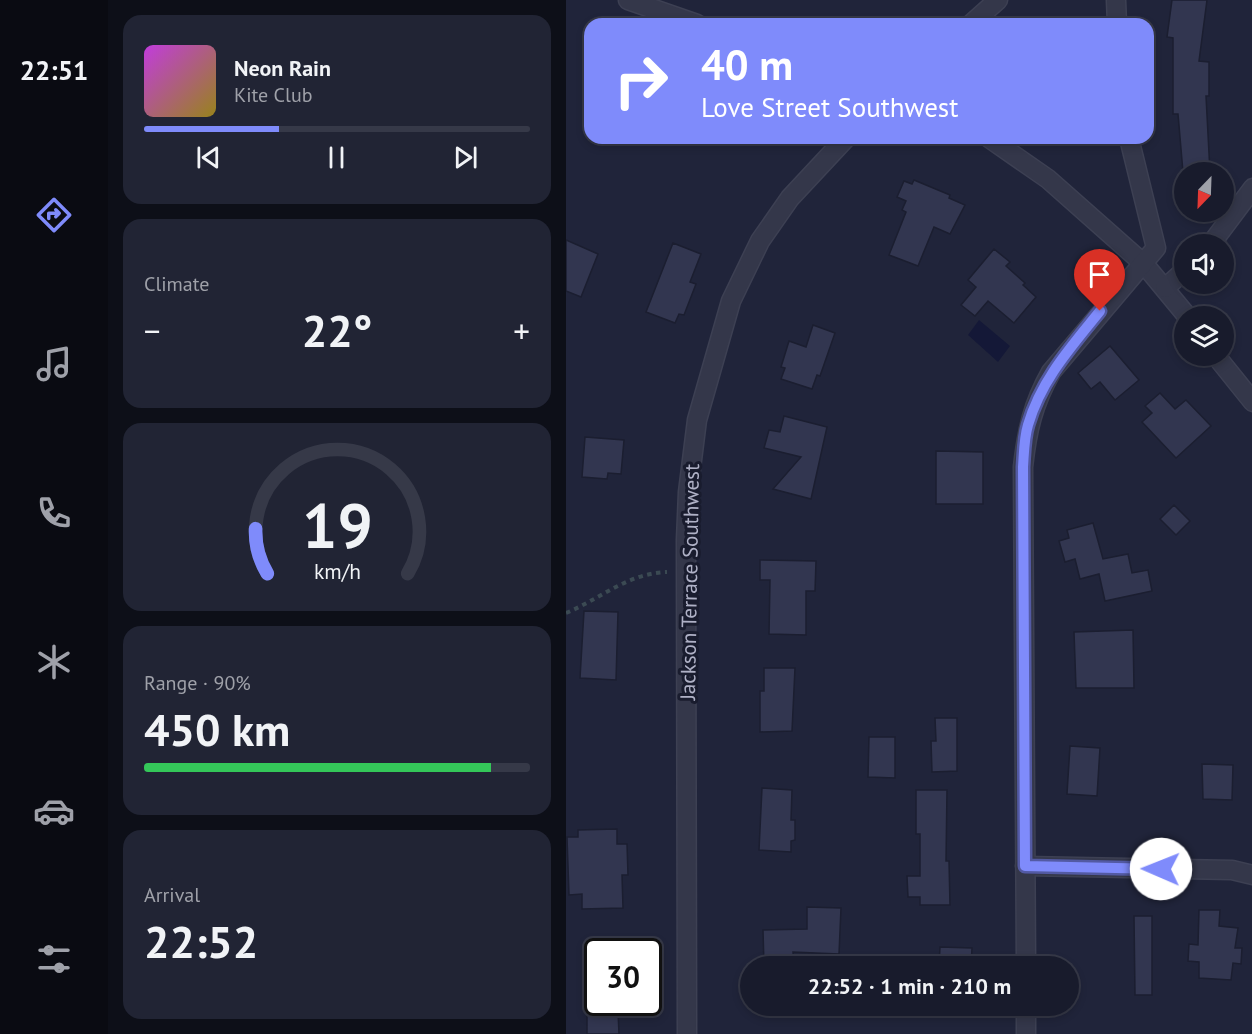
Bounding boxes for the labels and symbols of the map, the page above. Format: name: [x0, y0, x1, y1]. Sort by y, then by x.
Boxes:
north arrow: [1174, 162, 1234, 222]
pin: [1074, 249, 1125, 311]
street label: Jackson Terrace Southwest: [674, 464, 705, 701]
position arrow: [1129, 837, 1193, 901]
speed limit sign: 30: [584, 938, 662, 1016]

